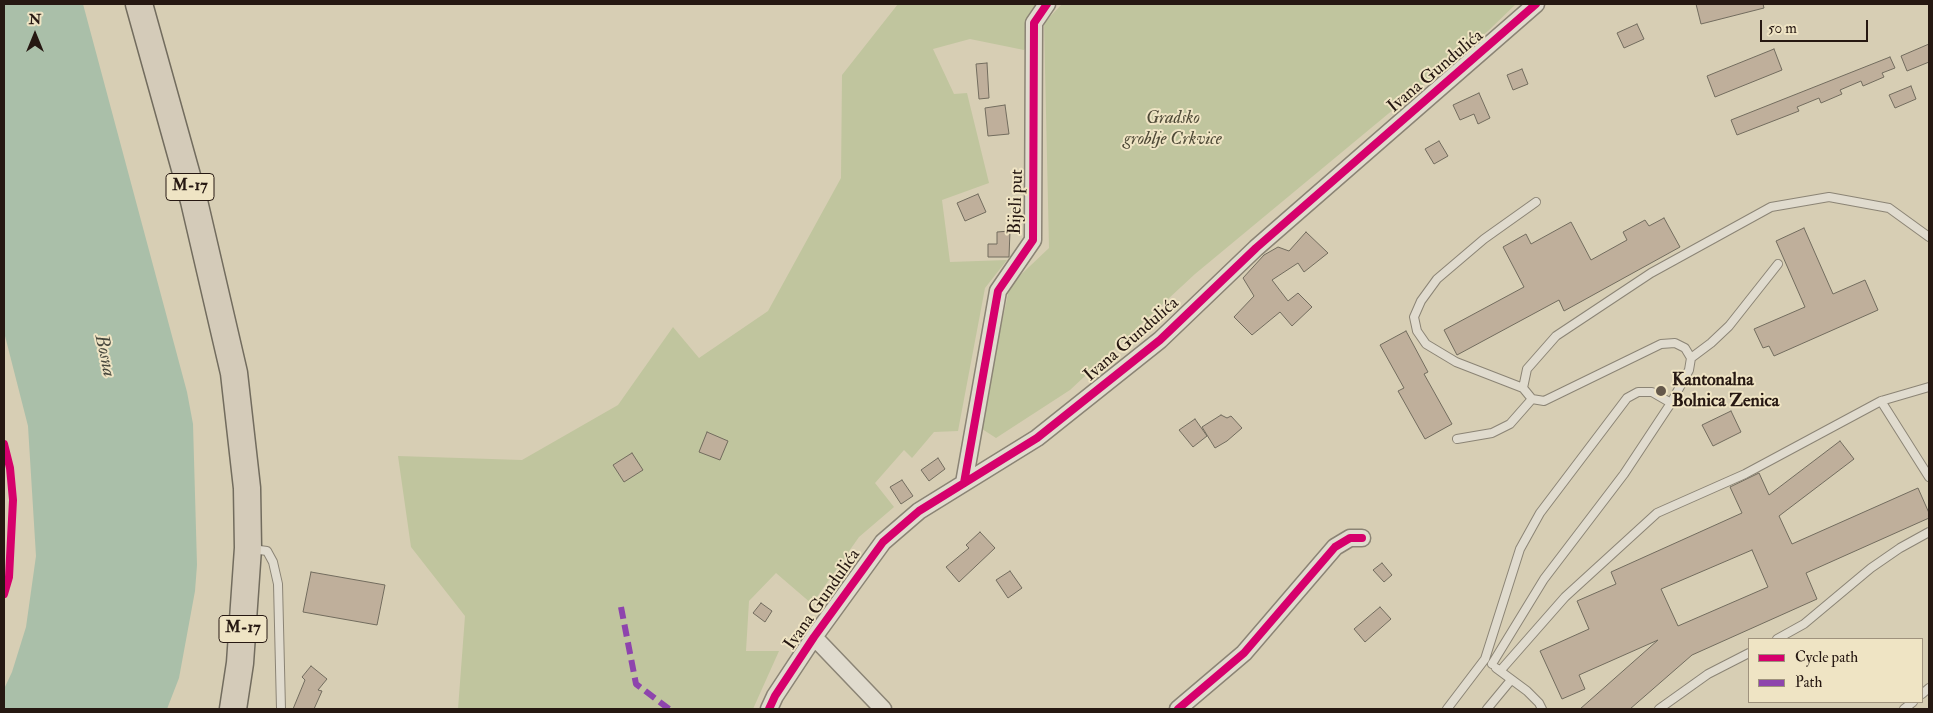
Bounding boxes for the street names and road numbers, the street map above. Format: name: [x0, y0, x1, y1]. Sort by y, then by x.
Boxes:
street label: Ivana Gundulića: [1384, 26, 1488, 118]
street label: Bijeli put: [1005, 169, 1029, 235]
road number: M-17: [166, 173, 214, 200]
street label: Ivana Gundulića: [1080, 293, 1184, 387]
street label: Ivana Gundulića: [780, 545, 866, 655]
road number: M-17: [219, 616, 267, 642]

